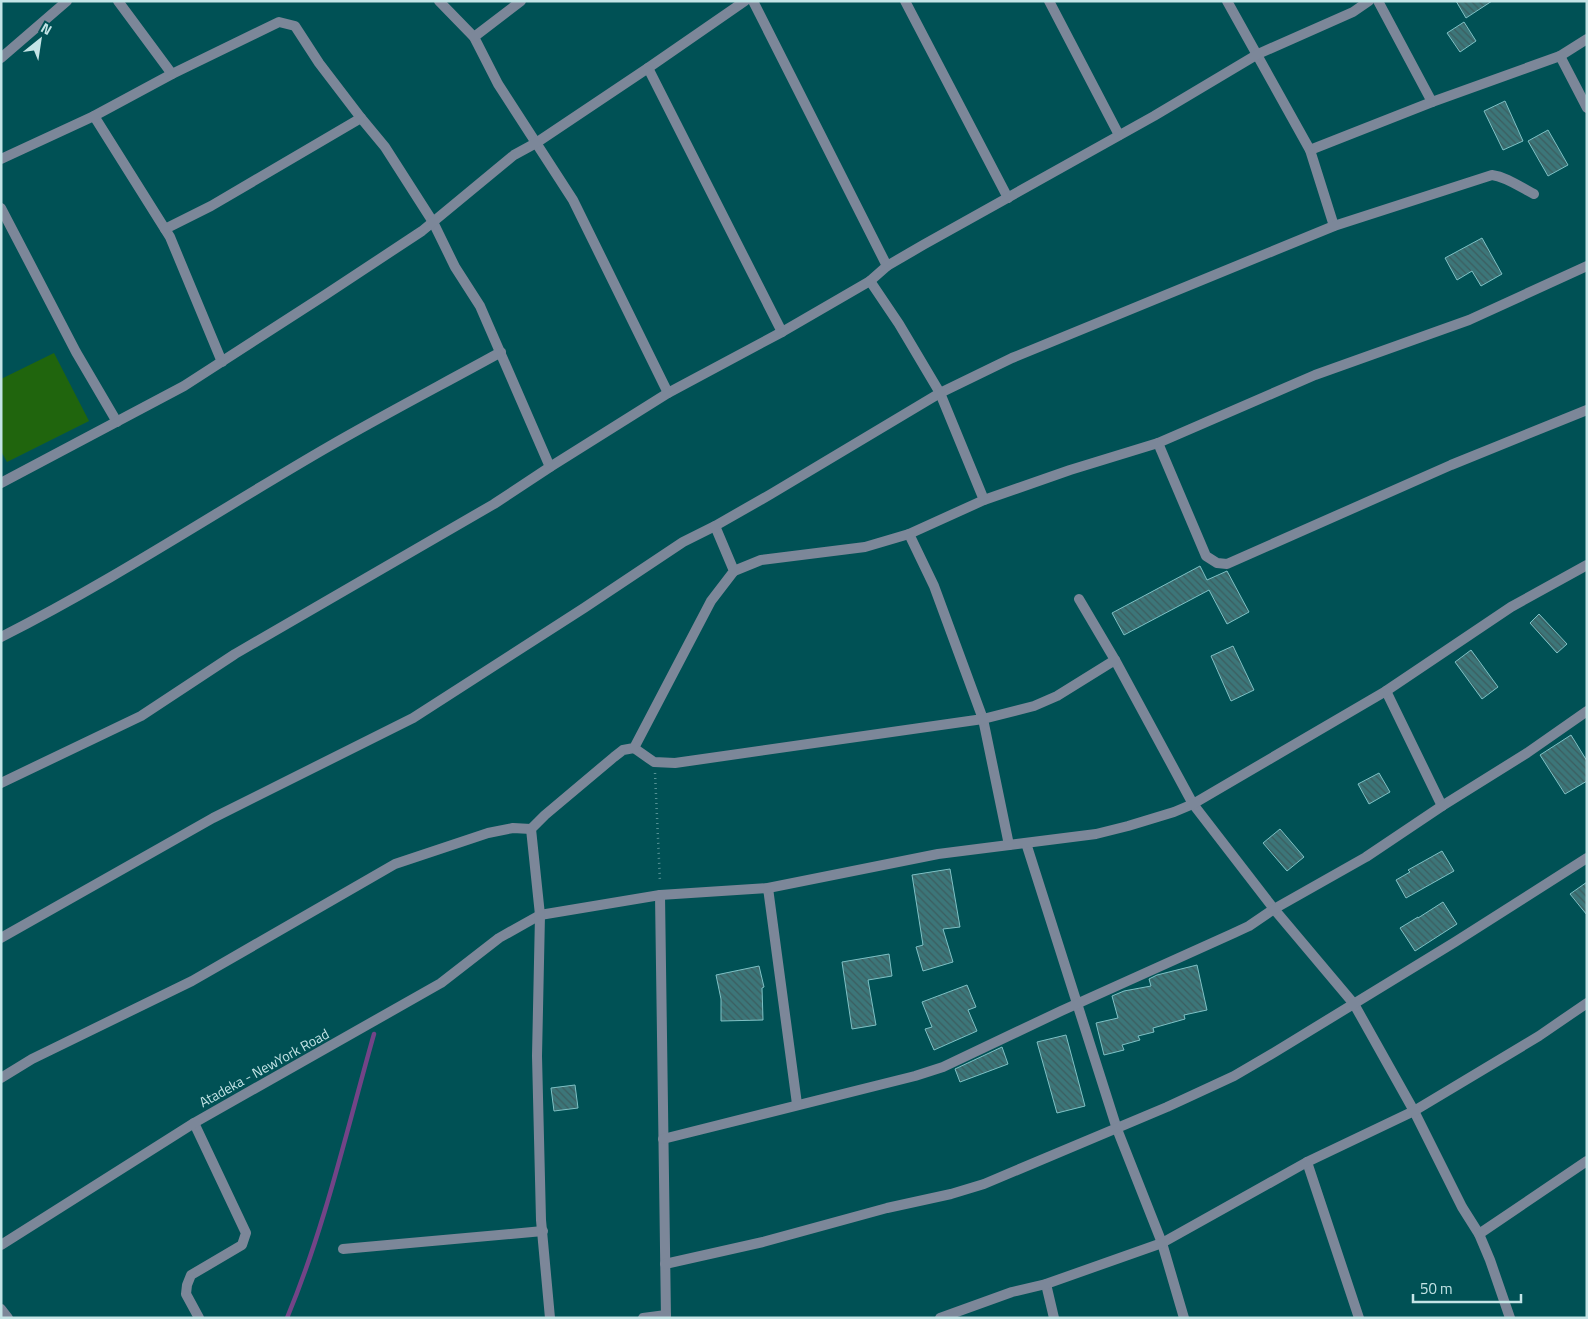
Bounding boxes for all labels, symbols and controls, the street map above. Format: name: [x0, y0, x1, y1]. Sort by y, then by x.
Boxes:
north arrow: [15, 15, 65, 65]
text: N: [37, 17, 56, 40]
street label: Atadeka - NewYork Road: [195, 1023, 333, 1112]
scale bar: [1413, 1272, 1520, 1304]
text: 50 m: [1420, 1277, 1453, 1300]

